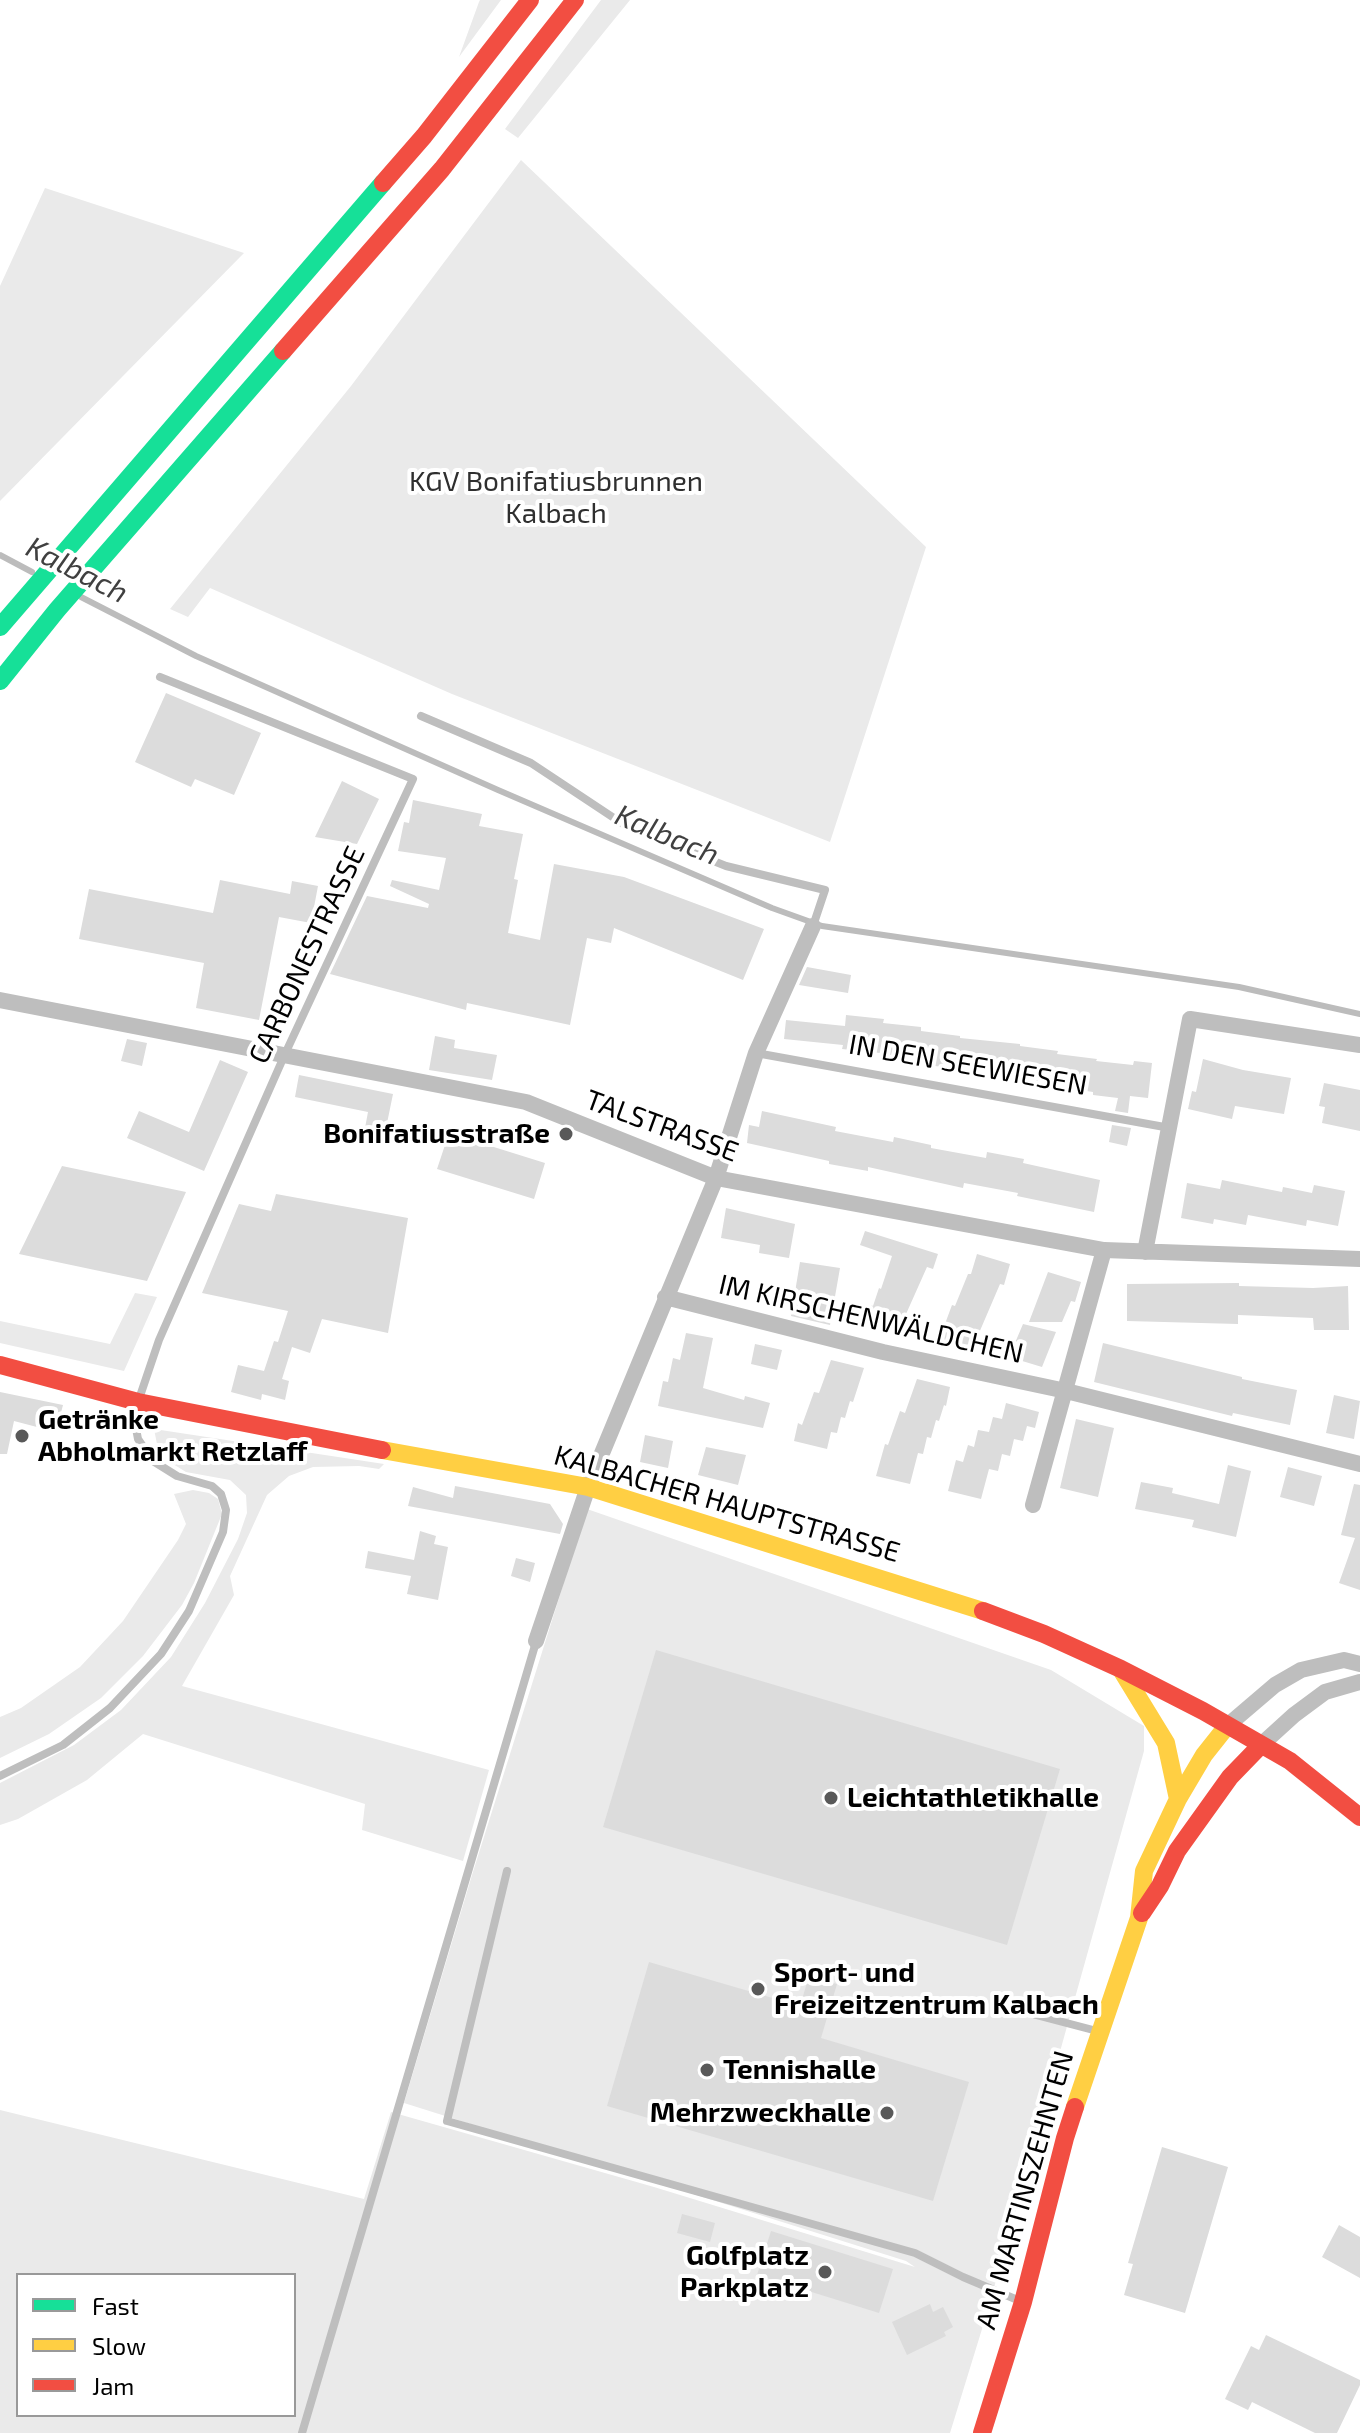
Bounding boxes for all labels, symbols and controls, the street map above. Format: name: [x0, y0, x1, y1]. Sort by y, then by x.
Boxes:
park label: KGV Bonifatiusbrunnen Kalbach: [409, 465, 703, 531]
water label: Kalbach: [20, 529, 134, 611]
water label: Kalbach: [610, 797, 724, 873]
street label: CARBONESTRASSE: [242, 841, 372, 1069]
street label: IN DEN SEEWIESEN: [846, 1028, 1090, 1102]
street label: TALSTRASSE: [581, 1083, 743, 1169]
place label: Bonifatiusstraße: [323, 1117, 550, 1151]
marker: Bonifatiusstraße: [557, 1125, 575, 1143]
street label: IM KIRSCHENWÄLDCHEN: [715, 1268, 1027, 1370]
place label: Getränke Abholmarkt Retzlaff: [38, 1403, 308, 1469]
marker: Getränke Abholmarkt Retzlaff: [13, 1427, 31, 1445]
street label: KALBACHER HAUPTSTRASSE: [550, 1438, 904, 1570]
place label: Leichtathletikhalle: [847, 1781, 1099, 1815]
marker: Leichtathletikhalle: [822, 1789, 840, 1807]
place label: Sport- und Freizeitzentrum Kalbach: [774, 1956, 1099, 2022]
marker: Sport- und Freizeitzentrum Kalbach: [749, 1980, 767, 1998]
street label: AM MARTINSZEHNTEN: [969, 2047, 1081, 2333]
place label: Tennishalle: [723, 2053, 876, 2087]
marker: Tennishalle: [698, 2061, 716, 2079]
place label: Mehrzweckhalle: [650, 2096, 871, 2130]
marker: Mehrzweckhalle: [878, 2104, 896, 2122]
place label: Golfplatz Parkplatz: [680, 2239, 809, 2305]
marker: Golfplatz Parkplatz: [816, 2263, 834, 2281]
legend: [16, 2273, 296, 2417]
text: Fast: [92, 2291, 139, 2320]
text: Slow: [92, 2331, 146, 2360]
text: Jam: [92, 2371, 134, 2400]

